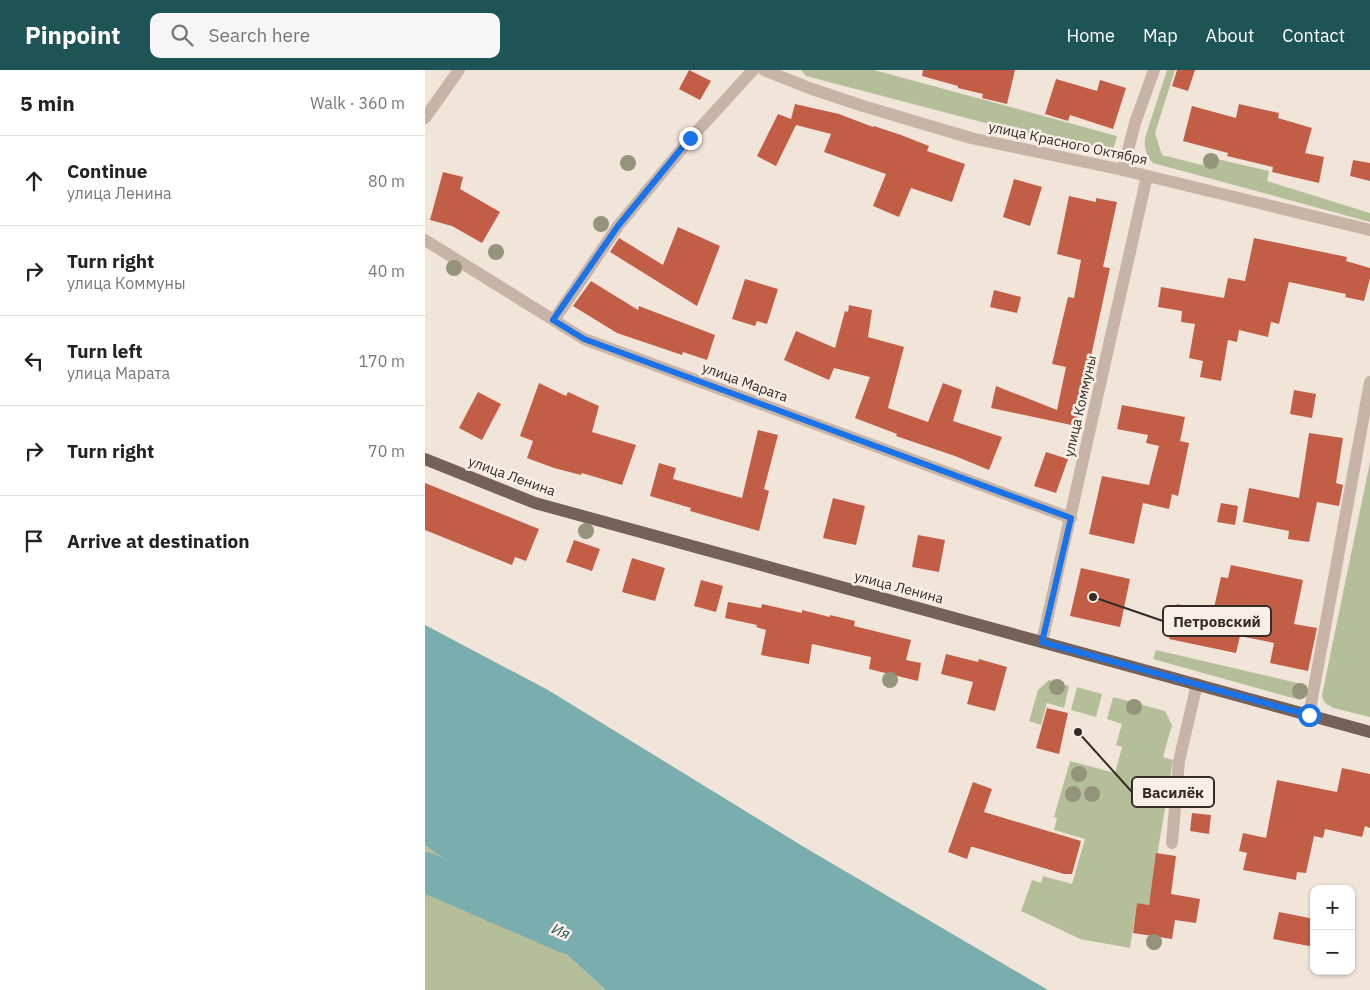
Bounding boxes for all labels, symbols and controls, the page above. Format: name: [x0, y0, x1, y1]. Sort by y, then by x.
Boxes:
search box: [150, 13, 500, 58]
text: Pinpoint: [25, 19, 120, 51]
icon: search: [168, 21, 196, 49]
text: Search here: [208, 23, 310, 47]
text: Home: [1067, 24, 1115, 47]
text: Map: [1143, 24, 1178, 47]
text: About: [1206, 24, 1254, 47]
text: Contact: [1282, 24, 1345, 47]
text: 5 min: [20, 89, 75, 117]
text: Walk · 360 m: [310, 93, 405, 113]
street label: улица Красного Октября: [987, 117, 1149, 169]
route end: [679, 127, 702, 150]
text: Continue: [67, 159, 147, 183]
icon: ahead: [20, 167, 48, 195]
text: 80 m: [368, 171, 405, 191]
text: улица Ленина: [67, 183, 172, 203]
text: Turn right: [67, 249, 154, 273]
icon: right: [20, 257, 48, 285]
text: 40 m: [368, 261, 405, 281]
text: улица Коммуны: [67, 273, 186, 293]
text: Turn left: [67, 339, 143, 363]
icon: left: [20, 347, 48, 375]
text: 170 m: [358, 351, 405, 371]
street label: улица Коммуны: [1060, 353, 1100, 459]
street label: улица Марата: [700, 358, 791, 406]
text: улица Марата: [67, 363, 170, 383]
icon: right: [20, 437, 48, 465]
text: Turn right: [67, 439, 154, 463]
text: 70 m: [368, 441, 405, 461]
street label: улица Ленина: [466, 452, 559, 500]
icon: arrive: [20, 527, 48, 555]
text: Arrive at destination: [67, 529, 250, 553]
street label: улица Ленина: [852, 566, 946, 608]
callout: Петровский: [1163, 606, 1271, 636]
text: Петровский: [1173, 612, 1261, 631]
route start: [1298, 704, 1321, 727]
callout: Василёк: [1132, 777, 1214, 807]
text: Василёк: [1142, 783, 1204, 802]
map controls: [1310, 885, 1355, 975]
button: +: [1310, 885, 1355, 930]
water label: Ия: [549, 919, 573, 943]
button: −: [1310, 930, 1355, 975]

